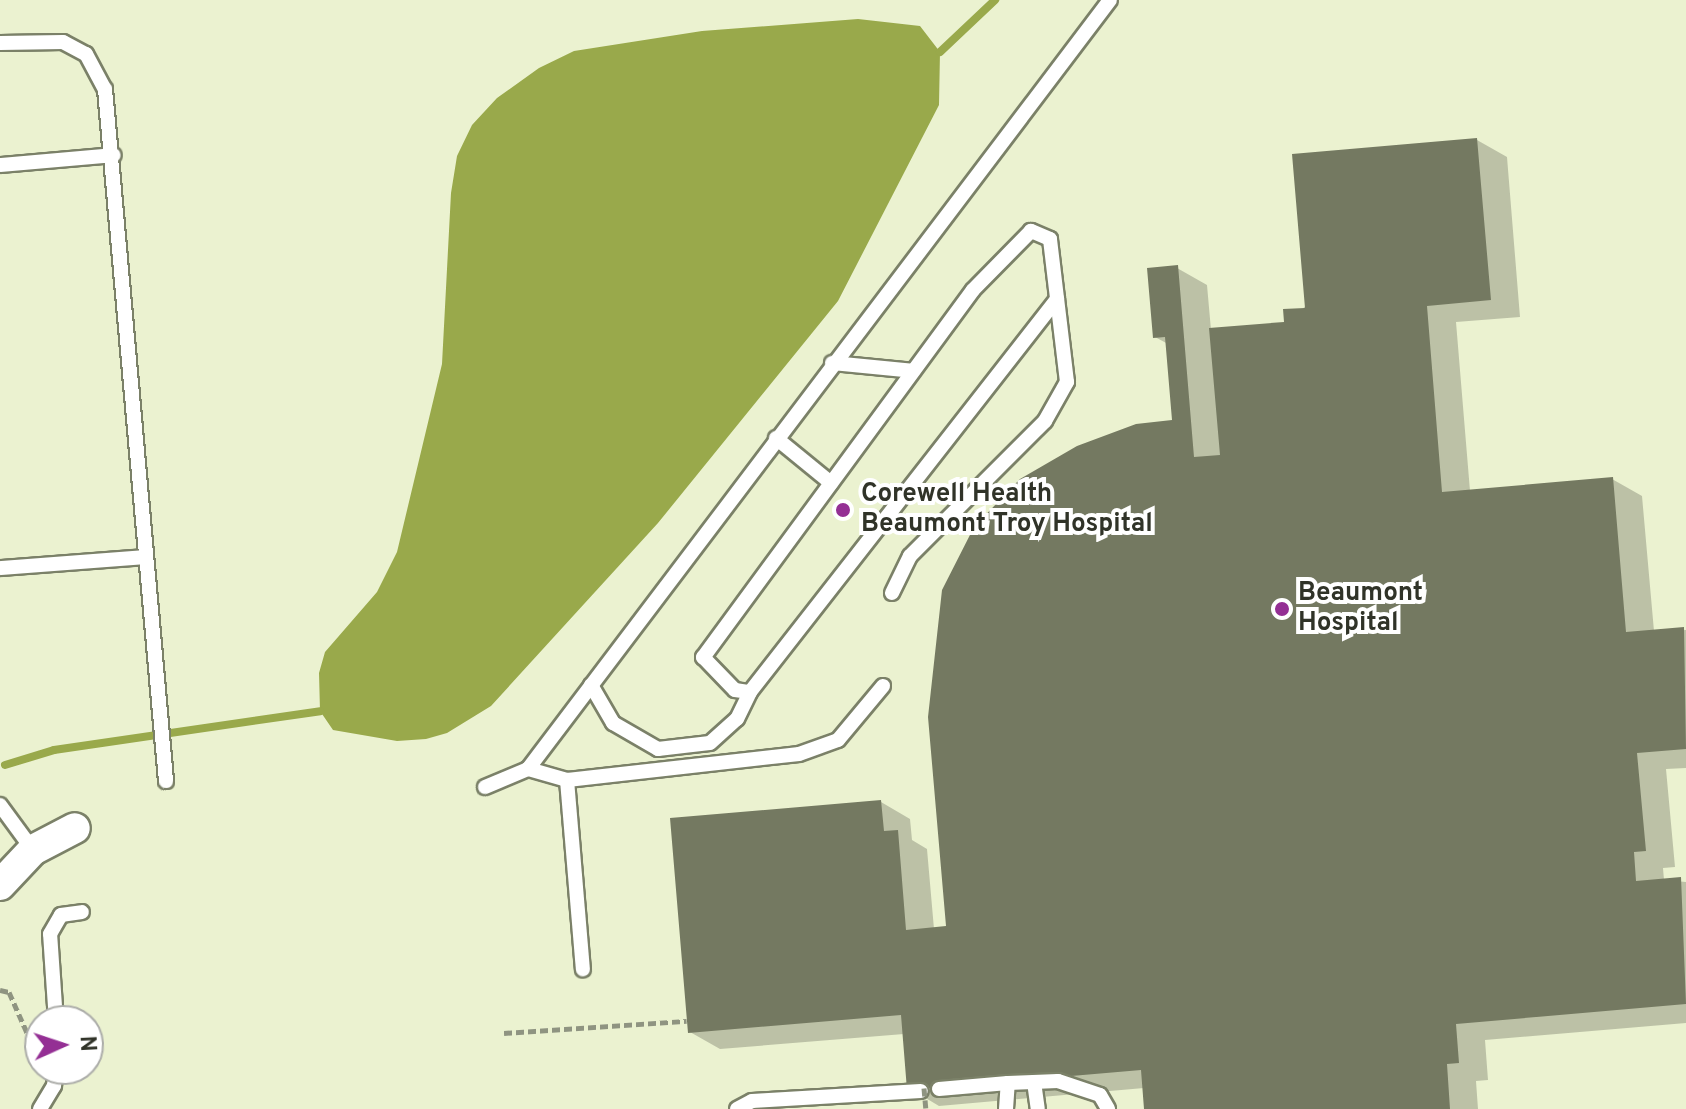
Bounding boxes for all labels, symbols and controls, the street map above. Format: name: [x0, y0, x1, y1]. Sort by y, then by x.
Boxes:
place label: Corewell Health Beaumont Troy Hospital: [861, 479, 1153, 540]
marker: Corewell Health Beaumont Troy Hospital: [832, 499, 854, 521]
place label: Beaumont Hospital: [1298, 578, 1423, 640]
marker: Beaumont Hospital: [1273, 600, 1291, 618]
north arrow: [24, 1005, 104, 1085]
text: N: [73, 1035, 100, 1052]

